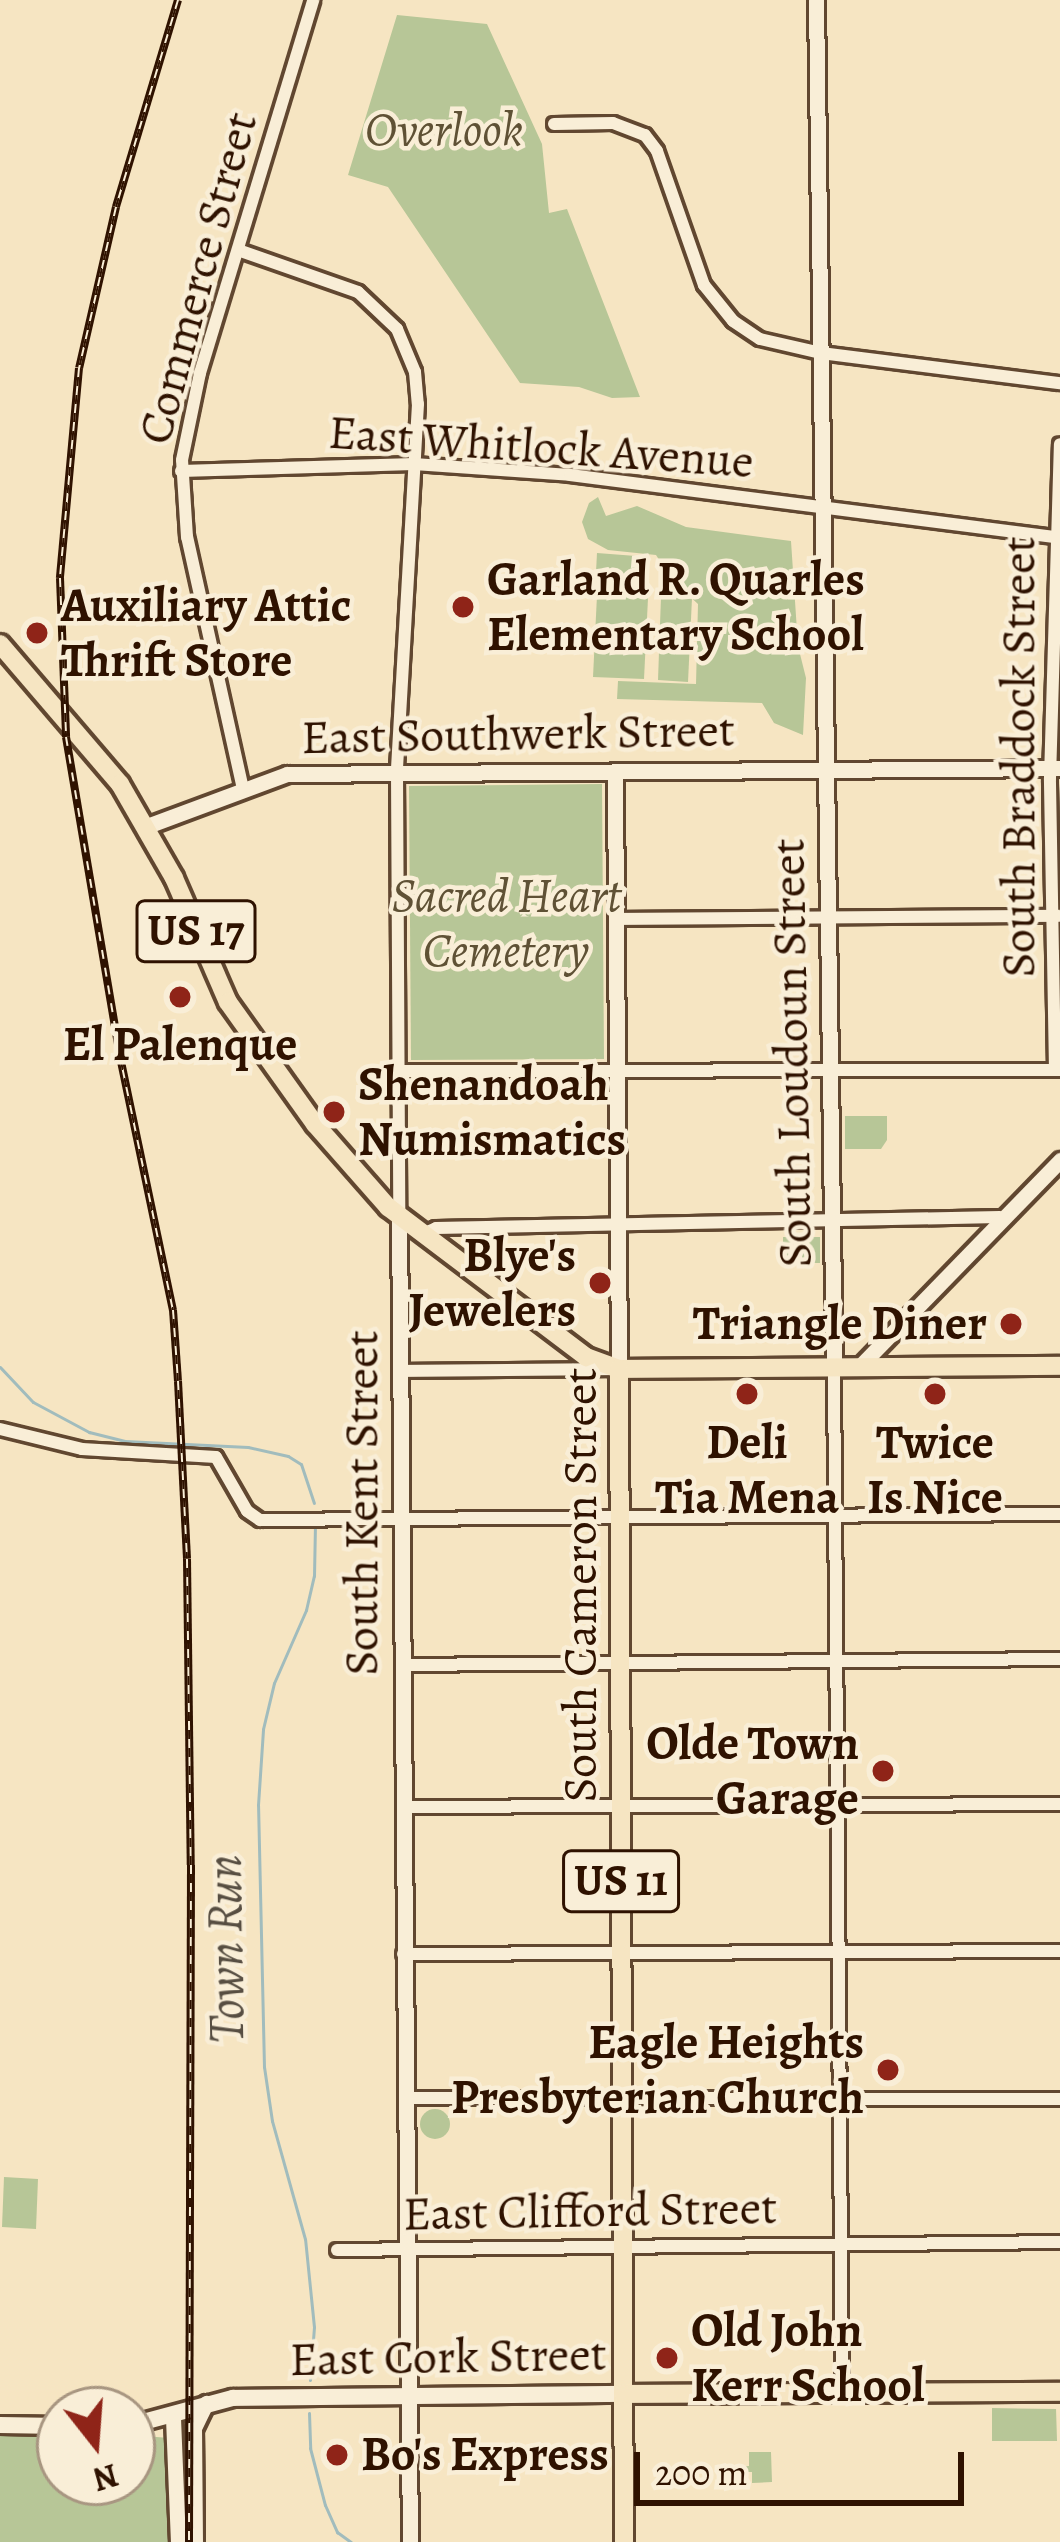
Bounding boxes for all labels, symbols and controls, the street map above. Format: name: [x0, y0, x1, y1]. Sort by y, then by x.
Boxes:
park label: Overlook: [365, 101, 523, 159]
street label: Commerce Street: [126, 106, 270, 450]
street label: East Whitlock Avenue: [327, 403, 755, 491]
street label: South Braddock Street: [990, 537, 1048, 977]
place label: Garland R. Quarles Elementary School: [487, 550, 866, 663]
place label: Auxiliary Attic Thrift Store: [61, 576, 351, 689]
marker: Garland R. Quarles Elementary School: [450, 594, 476, 620]
marker: Auxiliary Attic Thrift Store: [24, 620, 50, 646]
street label: East Southwerk Street: [301, 701, 735, 767]
street label: South Loudoun Street: [759, 838, 825, 1268]
park label: Sacred Heart Cemetery: [391, 866, 621, 979]
road number: US 17: [133, 892, 259, 970]
marker: El Palenque: [167, 984, 193, 1010]
place label: El Palenque: [63, 1016, 297, 1074]
place label: Shenandoah Numismatics: [358, 1055, 626, 1168]
marker: Shenandoah Numismatics: [321, 1099, 347, 1125]
place label: Blye's Jewelers: [409, 1226, 576, 1339]
marker: Blye's Jewelers: [587, 1270, 613, 1296]
place label: Triangle Diner: [693, 1295, 987, 1353]
marker: Triangle Diner: [998, 1311, 1024, 1337]
street label: South Kent Street: [333, 1330, 391, 1676]
street label: South Cameron Street: [552, 1368, 610, 1802]
marker: Deli Tia Mena: [734, 1381, 760, 1407]
marker: Twice Is Nice: [922, 1381, 948, 1407]
place label: Deli Tia Mena: [655, 1413, 839, 1526]
place label: Twice Is Nice: [867, 1413, 1003, 1526]
place label: Olde Town Garage: [646, 1714, 859, 1827]
marker: Olde Town Garage: [870, 1758, 896, 1784]
road number: US 11: [561, 1842, 681, 1920]
water label: Town Run: [193, 1854, 257, 2044]
place label: Eagle Heights Presbyterian Church: [451, 2013, 864, 2126]
marker: Eagle Heights Presbyterian Church: [875, 2057, 901, 2083]
street label: East Clifford Street: [402, 2179, 778, 2243]
place label: Old John Kerr School: [691, 2301, 925, 2414]
street label: East Cork Street: [289, 2325, 607, 2389]
marker: Old John Kerr School: [654, 2345, 680, 2371]
north arrow: [36, 2386, 156, 2506]
place label: Bo's Express: [361, 2426, 609, 2484]
scale bar: [640, 2428, 970, 2502]
marker: Bo's Express: [324, 2442, 350, 2468]
text: 200 m: [655, 2448, 748, 2497]
text: N: [88, 2453, 124, 2503]

